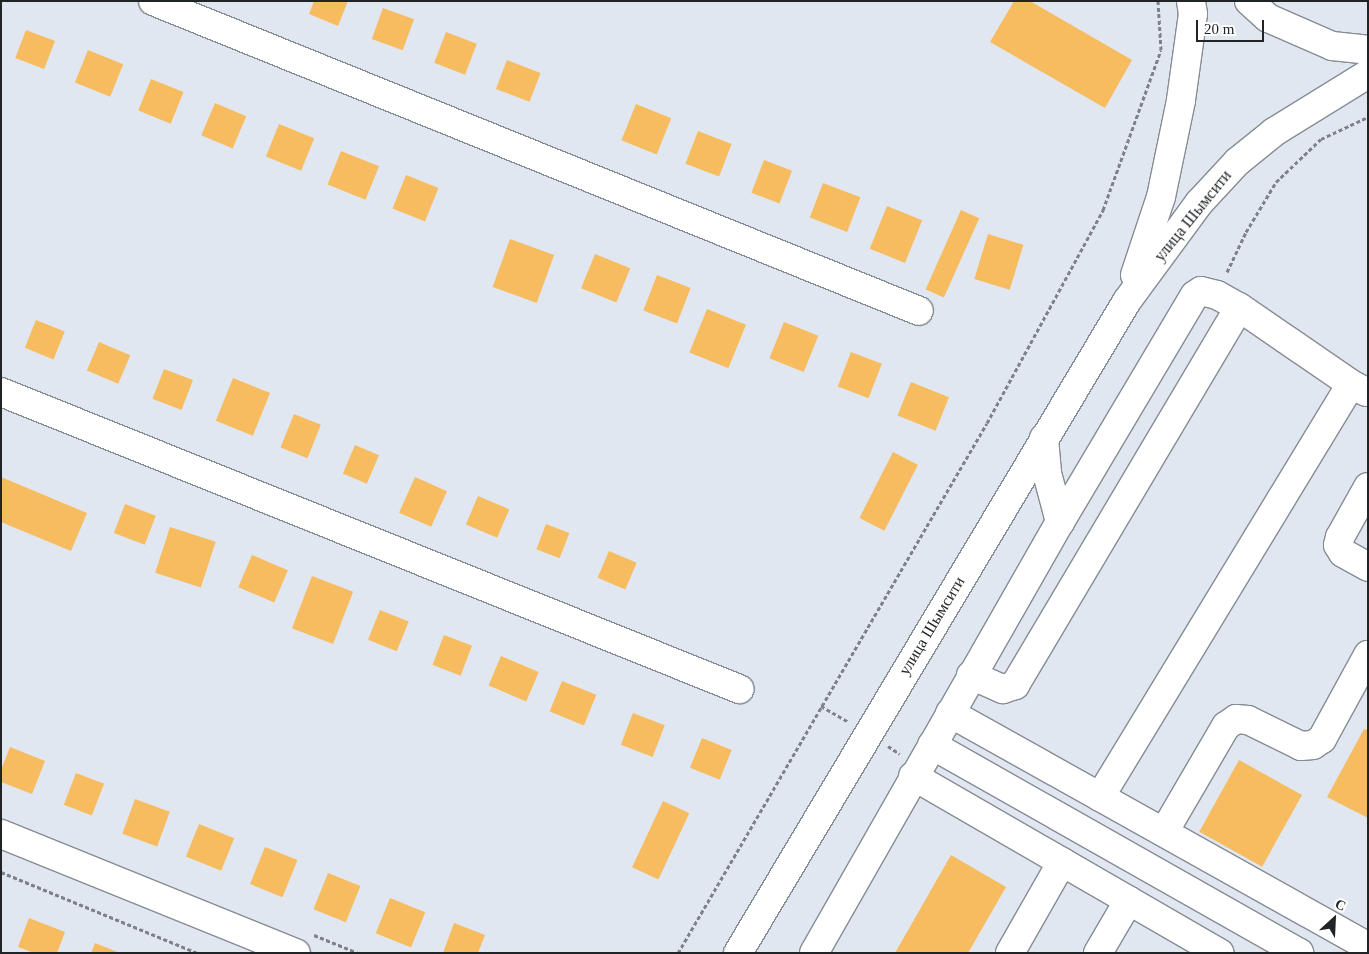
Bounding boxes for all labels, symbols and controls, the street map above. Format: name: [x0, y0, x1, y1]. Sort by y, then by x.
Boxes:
scale bar: [1199, 10, 1266, 42]
text: 20 m: [1204, 21, 1234, 37]
street label: улица Шымсити: [1150, 167, 1236, 265]
street label: улица Шымсити: [895, 573, 969, 679]
north arrow: [1309, 894, 1359, 944]
text: С: [1333, 896, 1348, 914]

